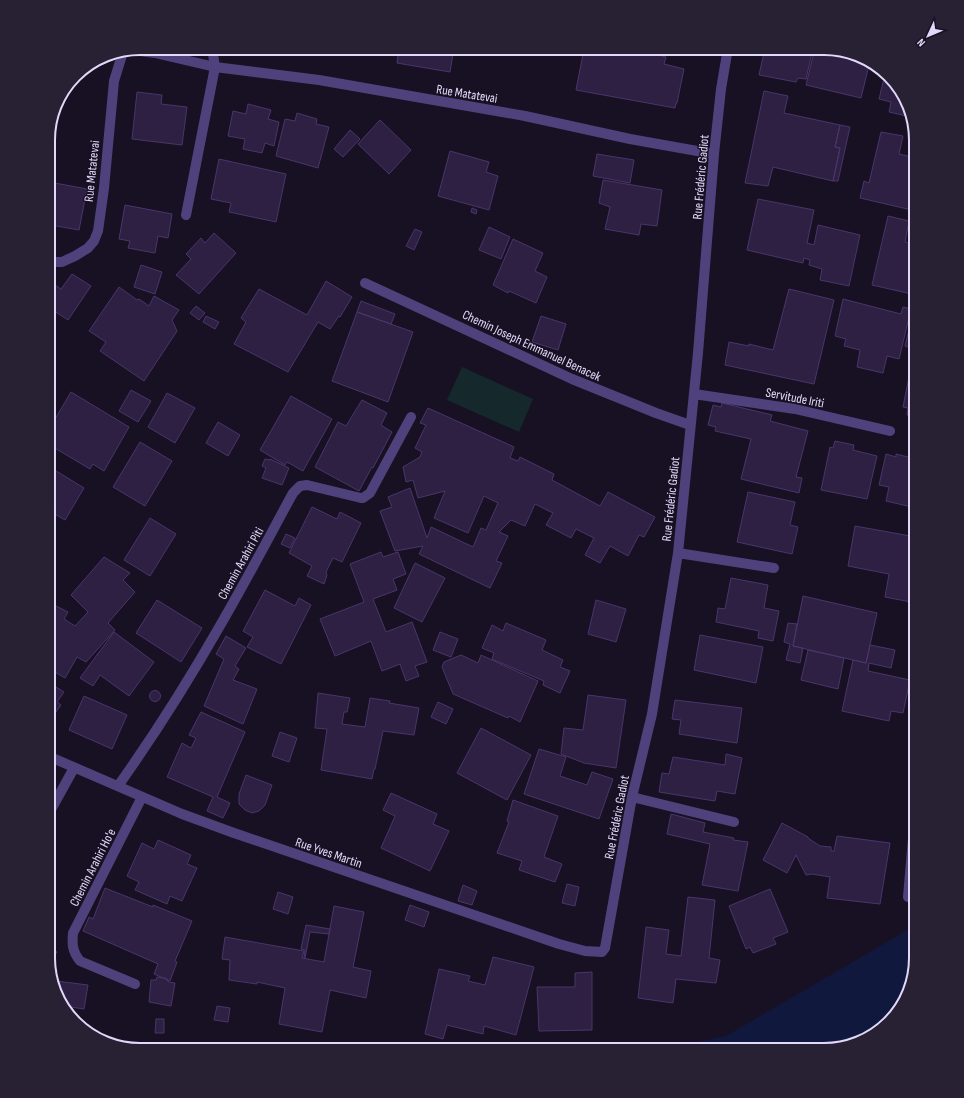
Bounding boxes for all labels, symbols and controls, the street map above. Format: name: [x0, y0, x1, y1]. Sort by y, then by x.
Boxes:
north arrow: [908, 16, 948, 56]
text: N: [914, 36, 928, 49]
street label: Rue Matatevai: [435, 81, 499, 107]
street label: Rue Frédéric Gadiot: [689, 134, 713, 220]
street label: Rue Matatevai: [81, 140, 103, 203]
street label: Chemin Joseph Emmanuel Benacek: [460, 307, 603, 385]
street label: Servitude Iriti: [764, 384, 825, 411]
street label: Rue Frédéric Gadiot: [659, 456, 683, 542]
street label: Chemin Arahiri Piti: [214, 524, 267, 602]
street label: Rue Frédéric Gadiot: [601, 774, 633, 860]
street label: Chemin Arahiri Ho'e: [66, 826, 119, 909]
street label: Rue Yves Martin: [293, 834, 364, 872]

